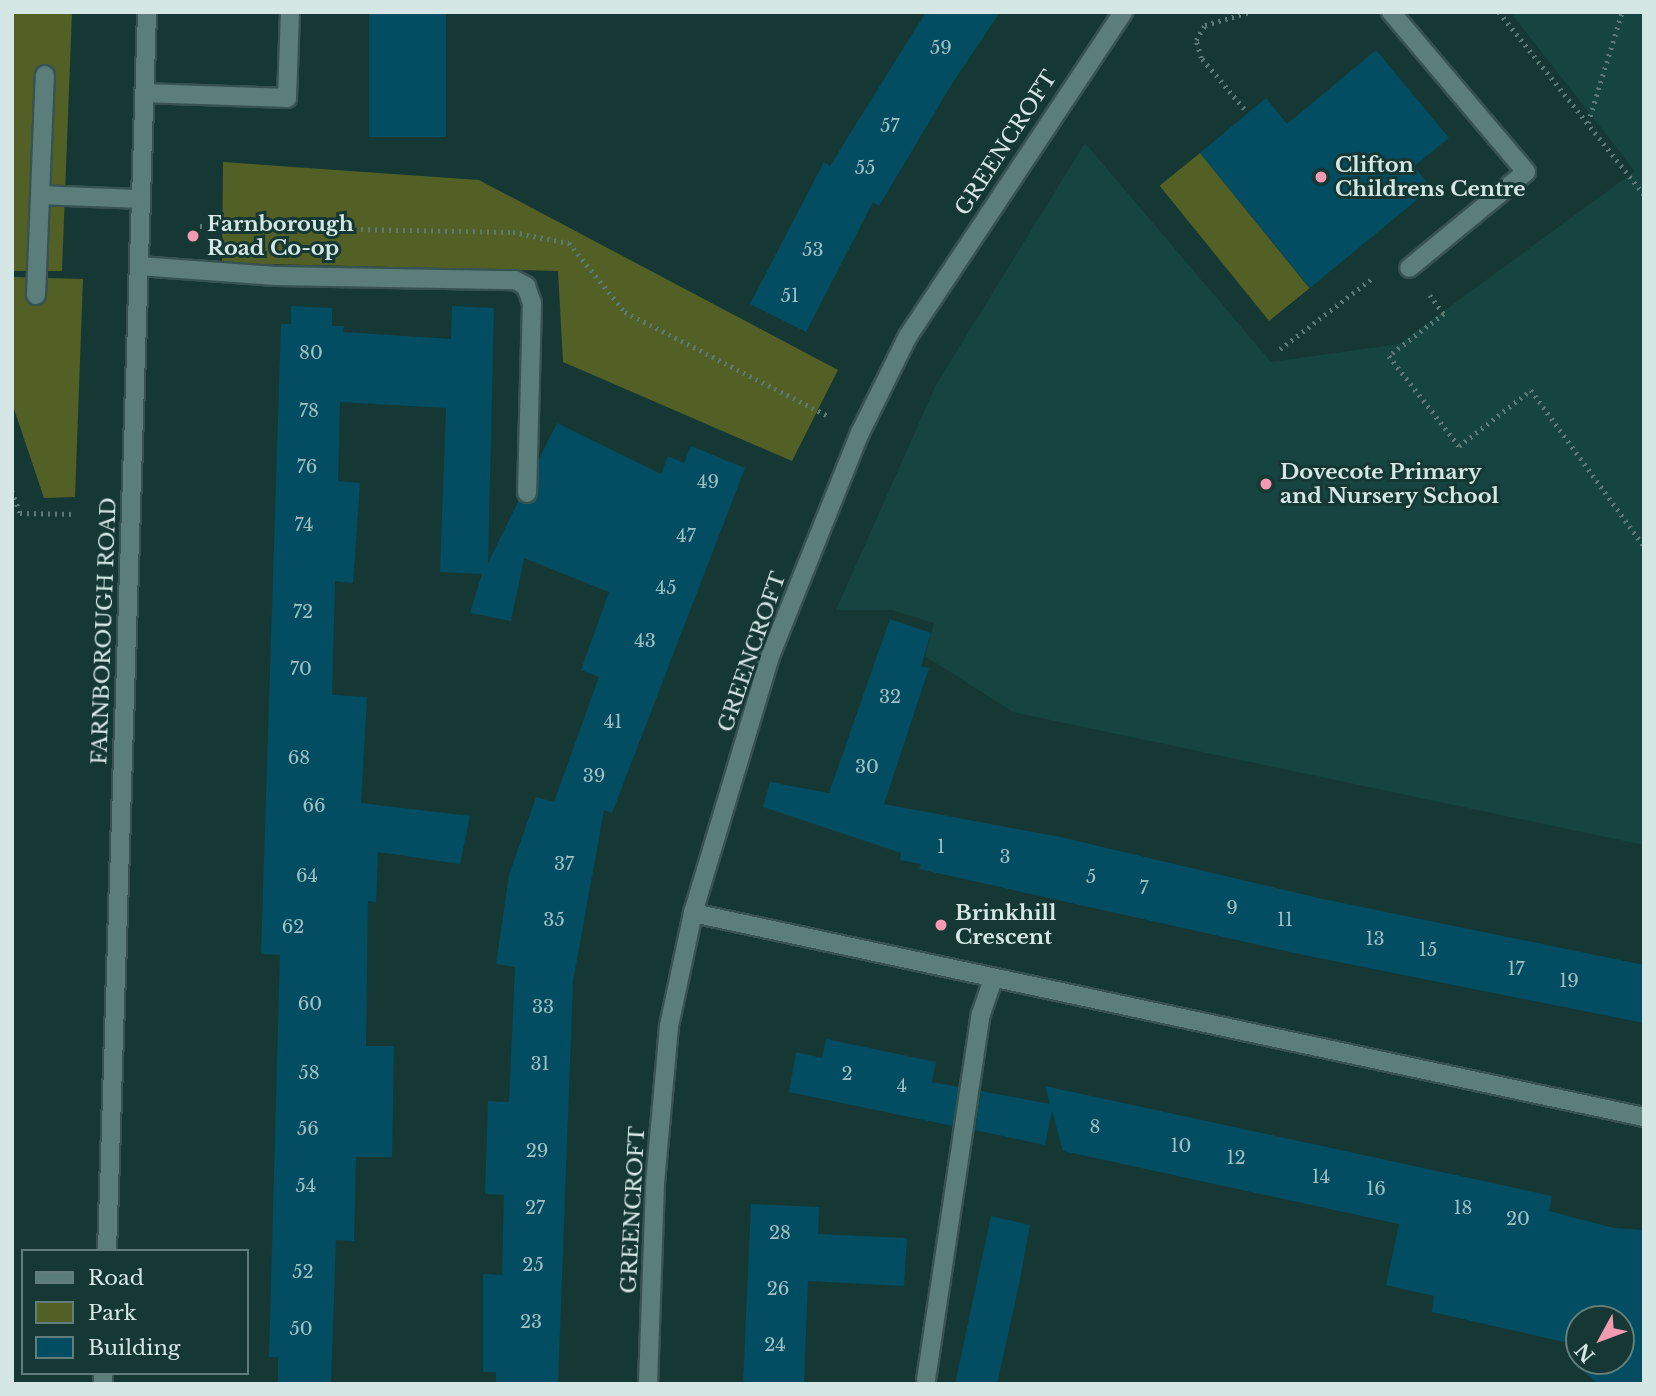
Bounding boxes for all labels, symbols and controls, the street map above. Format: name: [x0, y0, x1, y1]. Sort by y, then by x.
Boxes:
house number: 59: [930, 37, 952, 59]
street label: GREENCROFT: [950, 66, 1062, 220]
house number: 57: [880, 115, 900, 137]
place label: Clifton Childrens Centre: [1335, 152, 1526, 202]
house number: 55: [855, 157, 875, 179]
marker: Clifton Childrens Centre: [1313, 169, 1329, 185]
place label: Farnborough Road Co-op: [207, 211, 354, 261]
marker: Farnborough Road Co-op: [185, 228, 201, 244]
house number: 53: [802, 239, 824, 261]
house number: 51: [781, 285, 799, 307]
house number: 80: [299, 342, 323, 364]
house number: 78: [299, 400, 319, 422]
house number: 76: [297, 456, 317, 478]
place label: Dovecote Primary and Nursery School: [1280, 459, 1500, 509]
house number: 49: [697, 471, 719, 493]
marker: Dovecote Primary and Nursery School: [1258, 476, 1274, 492]
street label: FARNBOROUGH ROAD: [87, 497, 121, 765]
house number: 74: [294, 514, 314, 536]
house number: 47: [676, 525, 696, 547]
street label: GREENCROFT: [713, 569, 791, 735]
house number: 45: [656, 577, 676, 599]
house number: 72: [293, 601, 313, 623]
house number: 43: [634, 630, 656, 652]
house number: 70: [290, 658, 312, 680]
house number: 32: [879, 686, 901, 708]
house number: 41: [604, 711, 622, 733]
house number: 68: [288, 747, 310, 769]
house number: 30: [855, 756, 879, 778]
house number: 39: [583, 765, 605, 787]
house number: 66: [302, 795, 326, 817]
house number: 1: [937, 836, 945, 858]
house number: 3: [999, 846, 1011, 868]
house number: 37: [554, 853, 574, 875]
house number: 64: [296, 865, 318, 887]
house number: 5: [1086, 866, 1096, 888]
house number: 7: [1139, 877, 1149, 899]
house number: 9: [1226, 897, 1238, 919]
place label: Brinkhill Crescent: [955, 900, 1056, 950]
house number: 35: [543, 909, 565, 931]
house number: 11: [1277, 909, 1293, 931]
house number: 62: [282, 916, 304, 938]
marker: Brinkhill Crescent: [933, 917, 949, 933]
house number: 13: [1365, 928, 1385, 950]
house number: 15: [1419, 939, 1437, 961]
house number: 17: [1507, 958, 1525, 980]
house number: 19: [1559, 970, 1579, 992]
house number: 60: [298, 993, 322, 1015]
house number: 33: [532, 996, 554, 1018]
house number: 31: [530, 1053, 550, 1075]
house number: 58: [298, 1062, 320, 1084]
house number: 2: [841, 1063, 853, 1085]
house number: 4: [897, 1075, 907, 1097]
house number: 8: [1090, 1116, 1100, 1138]
house number: 56: [297, 1118, 319, 1140]
street label: GREENCROFT: [616, 1126, 650, 1294]
house number: 10: [1171, 1135, 1191, 1157]
house number: 29: [526, 1140, 548, 1162]
house number: 12: [1226, 1147, 1246, 1169]
house number: 14: [1312, 1166, 1330, 1188]
house number: 54: [296, 1175, 316, 1197]
house number: 16: [1366, 1178, 1386, 1200]
house number: 27: [525, 1197, 545, 1219]
house number: 18: [1454, 1197, 1472, 1219]
house number: 20: [1506, 1208, 1530, 1230]
house number: 28: [769, 1222, 791, 1244]
legend: [21, 1249, 248, 1375]
house number: 25: [522, 1254, 544, 1276]
house number: 52: [292, 1261, 314, 1283]
text: Road: [88, 1265, 144, 1291]
house number: 26: [767, 1278, 789, 1300]
text: Park: [88, 1300, 137, 1326]
north arrow: [1565, 1305, 1635, 1375]
house number: 23: [520, 1311, 542, 1333]
house number: 50: [289, 1318, 313, 1340]
house number: 24: [764, 1334, 786, 1356]
text: Building: [88, 1335, 180, 1361]
text: N: [1571, 1339, 1600, 1367]

